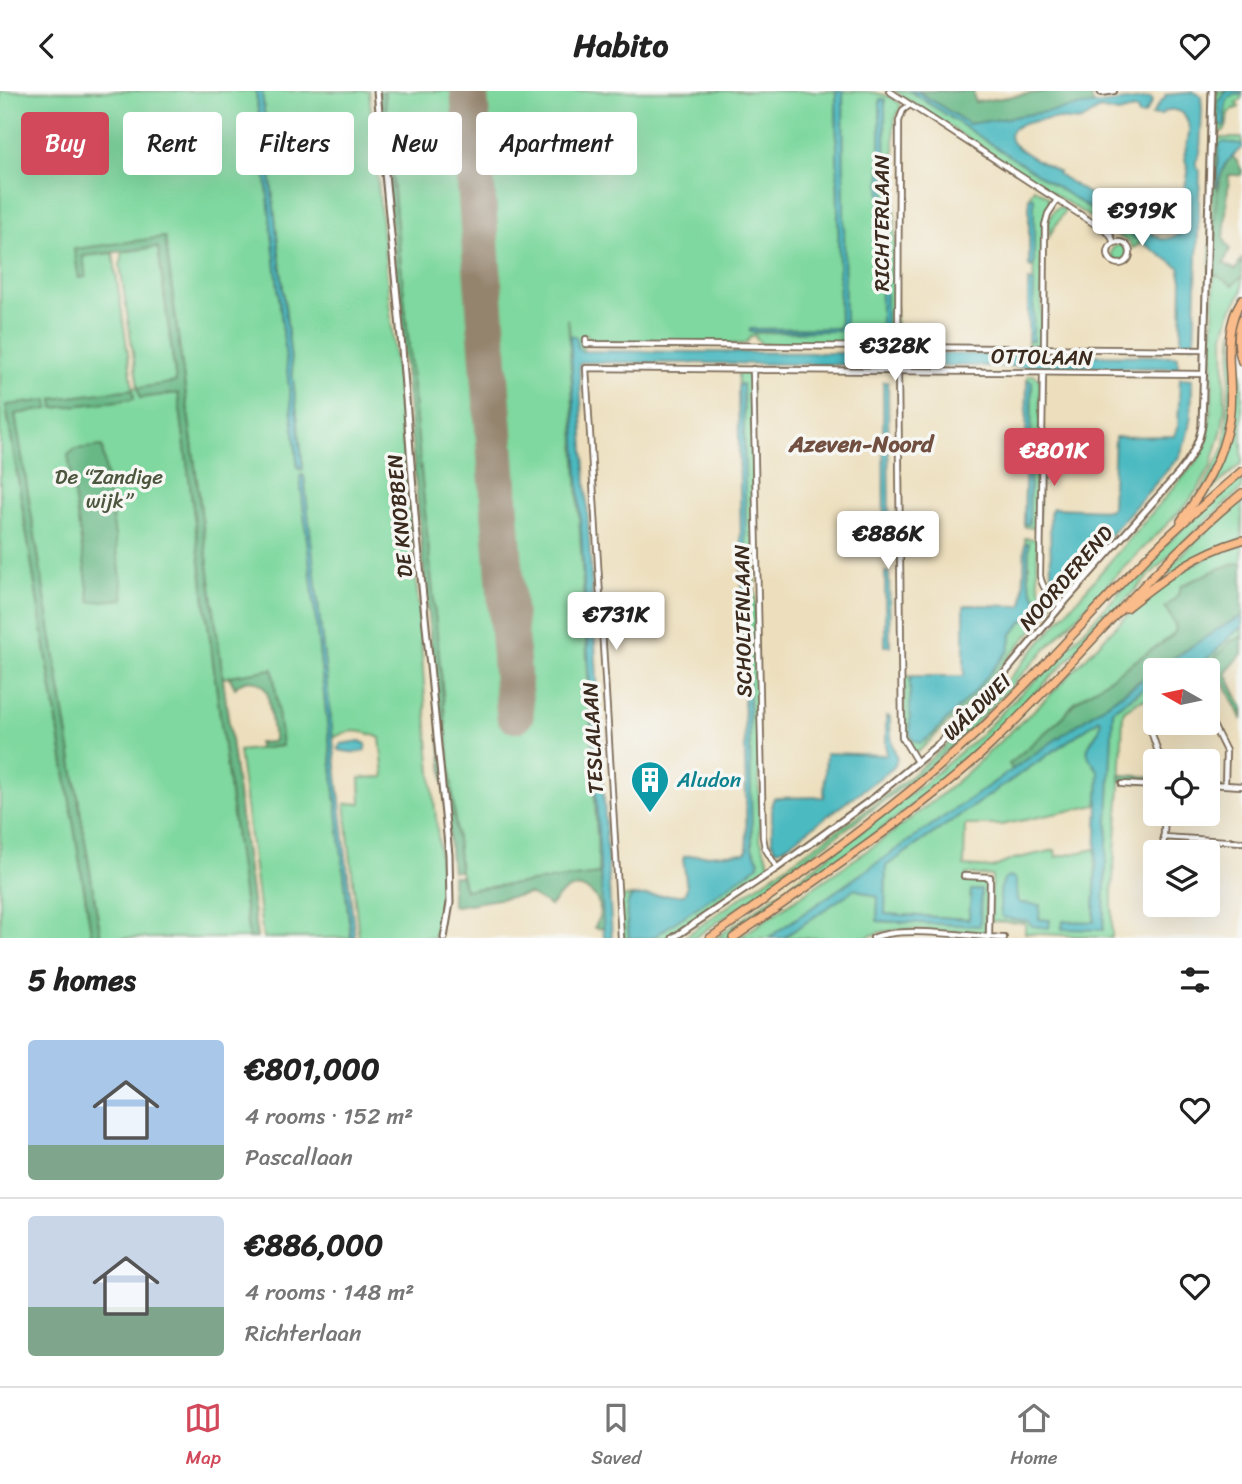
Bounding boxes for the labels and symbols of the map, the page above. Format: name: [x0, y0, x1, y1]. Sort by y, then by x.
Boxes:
street label: RICHTERLAAN: [863, 154, 901, 291]
pin: €919K: [1093, 188, 1191, 248]
pin: €328K: [846, 323, 944, 383]
street label: OTTOLAAN: [991, 337, 1094, 377]
district label: Azeven-Noord: [788, 424, 935, 465]
pin: €801K: [1005, 429, 1103, 488]
street label: DE KNOBBEN: [376, 452, 424, 579]
park label: De “Zandige wijk”: [55, 458, 163, 520]
pin: €886K: [839, 511, 937, 571]
street label: NOORDEREND: [1009, 516, 1123, 640]
street label: SCHOLTENLAAN: [723, 544, 763, 698]
pin: €731K: [567, 593, 665, 652]
north arrow: [1143, 658, 1220, 735]
street label: WÂLDWEI: [933, 663, 1021, 750]
street label: TESLALAAN: [571, 681, 615, 795]
building icon: Aludon: [629, 759, 671, 814]
place label: Aludon: [676, 761, 741, 799]

